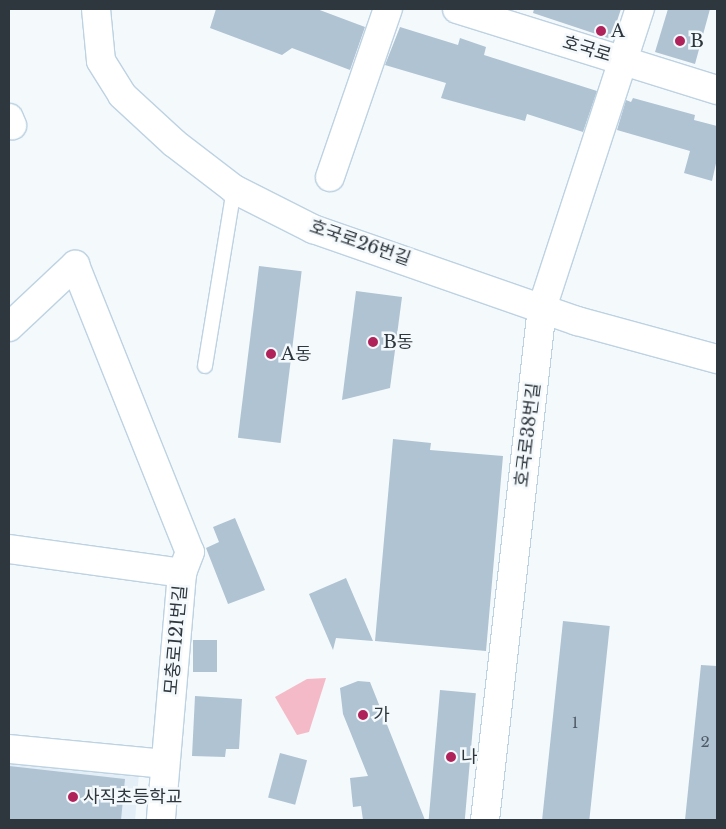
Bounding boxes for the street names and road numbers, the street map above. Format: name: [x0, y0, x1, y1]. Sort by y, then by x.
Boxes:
street label: 호국로: [560, 31, 614, 67]
street label: 호국로26번길: [307, 216, 413, 270]
street label: 호국로38번길: [511, 382, 545, 488]
street label: 모충로121번길: [160, 584, 192, 696]

